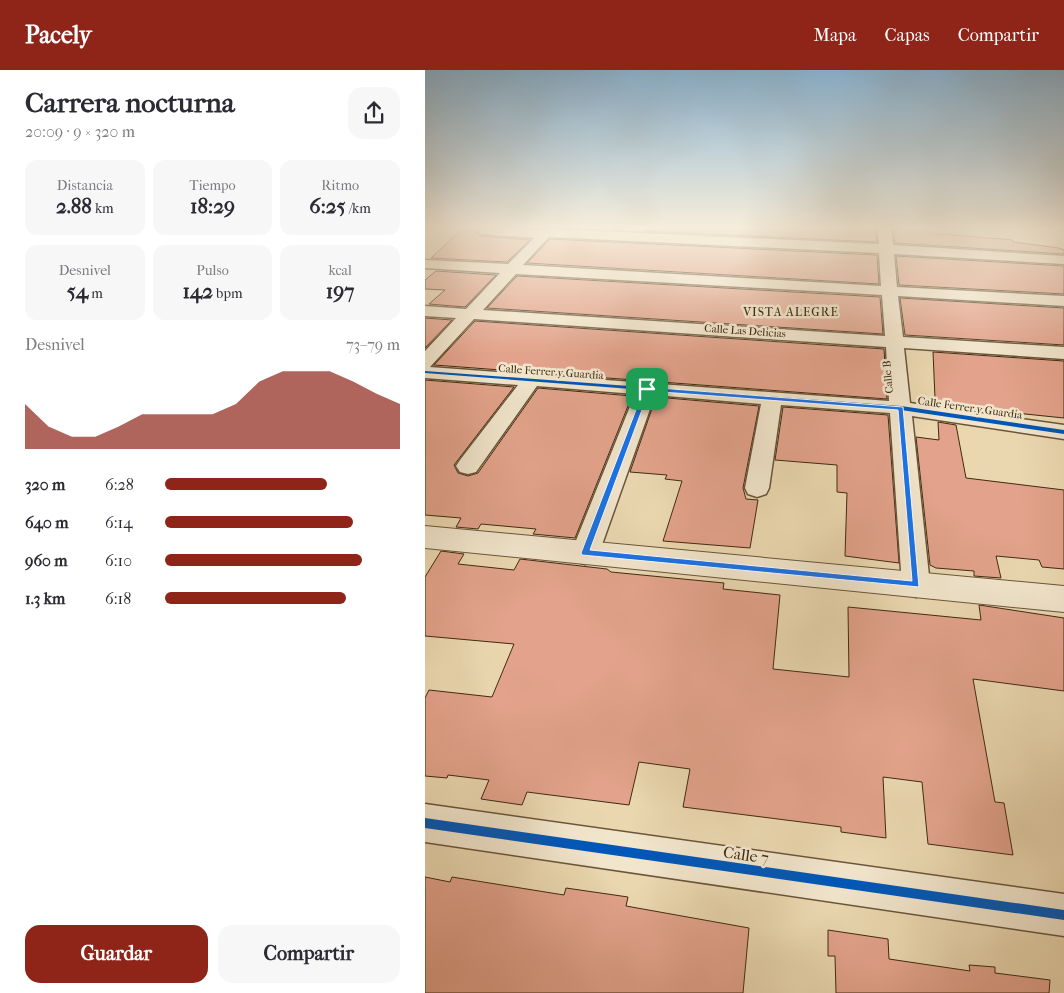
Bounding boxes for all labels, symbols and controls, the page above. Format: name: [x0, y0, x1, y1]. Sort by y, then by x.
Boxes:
text: Pacely: [25, 21, 92, 49]
text: Mapa: [814, 25, 856, 46]
text: Capas: [884, 25, 930, 46]
text: Compartir: [958, 25, 1039, 46]
text: Carrera nocturna: [25, 86, 235, 119]
button: share: [348, 87, 400, 139]
text: 20:09 · 9 × 320 m: [25, 122, 135, 141]
text: Distancia: [57, 177, 113, 194]
text: Tiempo: [189, 177, 236, 194]
text: Ritmo: [321, 177, 359, 194]
text: 2.88: [56, 194, 92, 218]
text: 18:29: [190, 194, 235, 218]
text: 6:25: [309, 194, 346, 218]
text: km: [92, 200, 114, 217]
text: /km: [346, 200, 371, 217]
text: Desnivel: [59, 262, 111, 279]
text: Pulso: [196, 262, 229, 279]
text: kcal: [328, 262, 352, 279]
text: 54: [67, 279, 88, 303]
text: 142: [182, 279, 213, 303]
text: 197: [326, 279, 354, 303]
text: m: [88, 285, 103, 302]
text: bpm: [213, 285, 243, 302]
district label: VISTA ALEGRE: [742, 305, 839, 319]
street label: Calle Las Delicias: [704, 322, 786, 340]
text: Desnivel: [25, 335, 85, 354]
text: 73–79 m: [346, 335, 400, 354]
street label: Calle B: [880, 360, 896, 394]
street label: Calle Ferrer y Guardia: [498, 362, 605, 382]
pin: [626, 368, 668, 410]
icon: arrive: [633, 375, 661, 403]
street label: Calle Ferrer y Guardia: [917, 394, 1024, 422]
text: 320 m: [25, 475, 65, 494]
text: 6:28: [105, 475, 134, 494]
text: 640 m: [25, 513, 69, 532]
text: 6:14: [105, 513, 133, 532]
text: 960 m: [25, 551, 68, 570]
text: 6:10: [105, 551, 132, 570]
text: 1.3 km: [25, 589, 65, 608]
text: 6:18: [105, 589, 131, 608]
street label: Calle 7: [722, 842, 770, 868]
button: Guardar: [25, 925, 208, 983]
button: Compartir: [218, 925, 400, 983]

